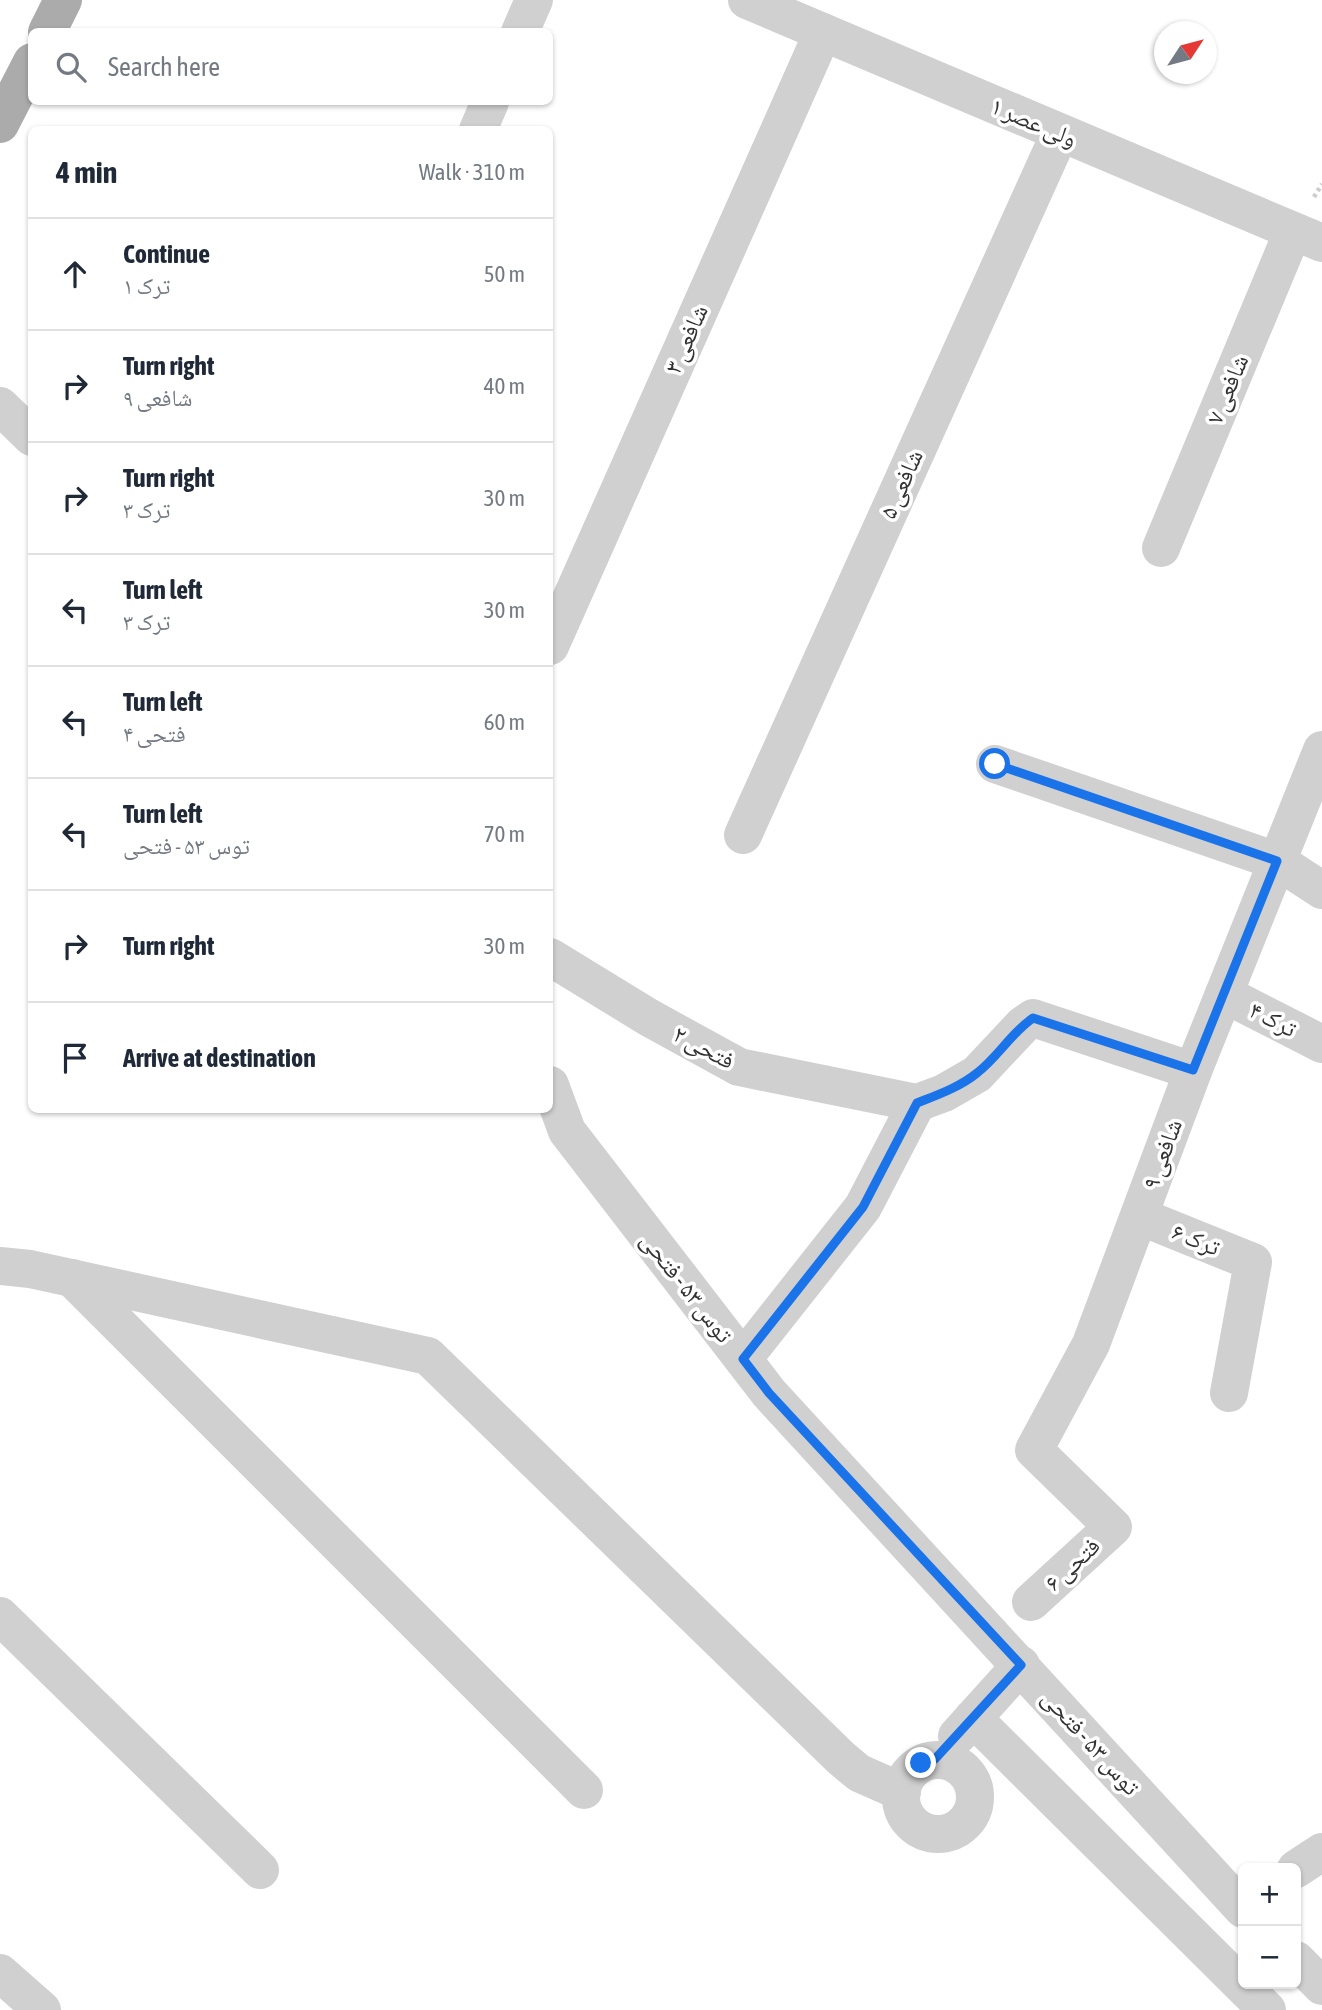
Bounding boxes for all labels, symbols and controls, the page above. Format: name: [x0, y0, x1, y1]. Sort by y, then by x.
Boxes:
north arrow: [1154, 21, 1217, 84]
search box: [28, 28, 553, 105]
icon: search: [52, 48, 90, 86]
text: Search here: [108, 52, 220, 82]
street label: ولی عصر ۱: [987, 92, 1081, 153]
text: 4 min: [56, 155, 117, 189]
text: Walk · 310 m: [419, 159, 525, 185]
text: Continue: [123, 239, 210, 269]
icon: ahead: [56, 255, 94, 293]
text: 50 m: [484, 261, 525, 287]
text: ترک ۱: [123, 273, 170, 299]
street label: شافعی ۳: [659, 300, 714, 378]
street label: شافعی ۷: [1200, 350, 1254, 428]
text: Turn right: [123, 351, 214, 381]
icon: right: [56, 367, 94, 405]
text: 40 m: [484, 373, 525, 399]
text: شافعی ۹: [123, 385, 192, 411]
street label: شافعی ۵: [874, 445, 929, 523]
text: Turn right: [123, 463, 214, 493]
icon: right: [56, 479, 94, 517]
text: 30 m: [484, 485, 525, 511]
text: ترک ۳: [123, 497, 170, 523]
text: Turn left: [123, 575, 203, 605]
icon: left: [56, 591, 94, 629]
text: 30 m: [484, 597, 525, 623]
text: ترک ۳: [123, 609, 170, 635]
text: Turn left: [123, 687, 203, 717]
icon: left: [56, 703, 94, 741]
text: 60 m: [484, 709, 525, 735]
text: فتحی ۴: [123, 721, 186, 747]
route start: [979, 748, 1010, 779]
text: Turn left: [123, 799, 203, 829]
icon: left: [56, 815, 94, 853]
text: 70 m: [484, 821, 525, 847]
text: توس ۵۳ - فتحی: [123, 833, 250, 859]
icon: right: [56, 927, 94, 965]
text: Turn right: [123, 931, 214, 961]
text: 30 m: [484, 933, 525, 959]
street label: ترک ۴: [1245, 996, 1301, 1042]
street label: فتحی ۲: [668, 1020, 739, 1075]
icon: arrive: [56, 1039, 94, 1077]
text: Arrive at destination: [123, 1043, 316, 1073]
street label: شافعی ۹: [1137, 1115, 1188, 1193]
street label: ترک ۶: [1168, 1217, 1224, 1261]
street label: توس ۵۳ - فتحی: [635, 1227, 738, 1348]
street label: فتحی ۶: [1039, 1532, 1106, 1597]
street label: توس ۵۳ - فتحی: [1036, 1684, 1145, 1801]
route end: [905, 1747, 936, 1778]
map controls: [1238, 1863, 1301, 1989]
button: +: [1238, 1863, 1301, 1926]
button: −: [1238, 1926, 1301, 1989]

